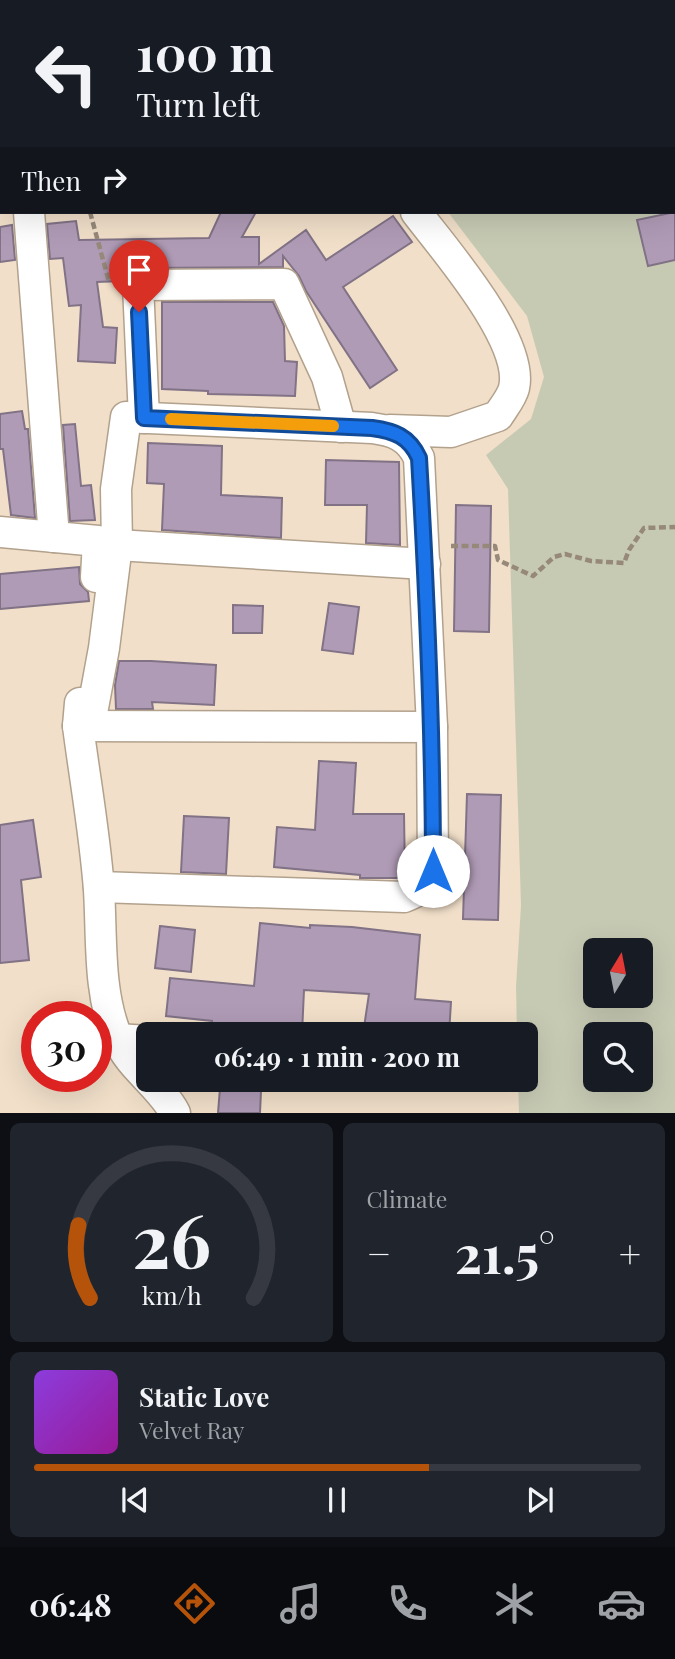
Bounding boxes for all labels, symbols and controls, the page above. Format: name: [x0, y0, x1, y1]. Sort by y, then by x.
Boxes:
text: 100 m: [136, 19, 274, 84]
icon: left: [21, 28, 112, 119]
text: Turn left: [136, 82, 260, 125]
icon: right: [95, 161, 133, 199]
text: Then: [21, 163, 81, 198]
pin: [109, 240, 169, 312]
icon: arrive: [120, 251, 158, 289]
position arrow: [396, 834, 470, 908]
north arrow: [583, 938, 653, 1008]
map controls: [583, 938, 653, 1092]
speed limit sign: 30: [21, 1001, 112, 1092]
button: search: [583, 1022, 653, 1092]
text: 06:49 · 1 min · 200 m: [214, 1039, 460, 1074]
text: Climate: [367, 1183, 447, 1214]
text: 26: [132, 1190, 211, 1287]
text: 21.5°: [455, 1218, 555, 1287]
text: −: [367, 1227, 391, 1278]
text: +: [619, 1227, 641, 1278]
text: km/h: [141, 1278, 202, 1311]
text: Static Love: [139, 1379, 269, 1414]
text: Velvet Ray: [139, 1414, 244, 1445]
icon: previous: [116, 1481, 154, 1519]
icon: pause: [318, 1481, 356, 1519]
icon: next: [521, 1481, 559, 1519]
icon: directions: [170, 1579, 219, 1628]
icon: music: [276, 1579, 325, 1628]
icon: phone: [383, 1579, 432, 1628]
icon: climate: [490, 1579, 539, 1628]
icon: car: [597, 1579, 646, 1628]
text: 06:48: [29, 1582, 112, 1625]

